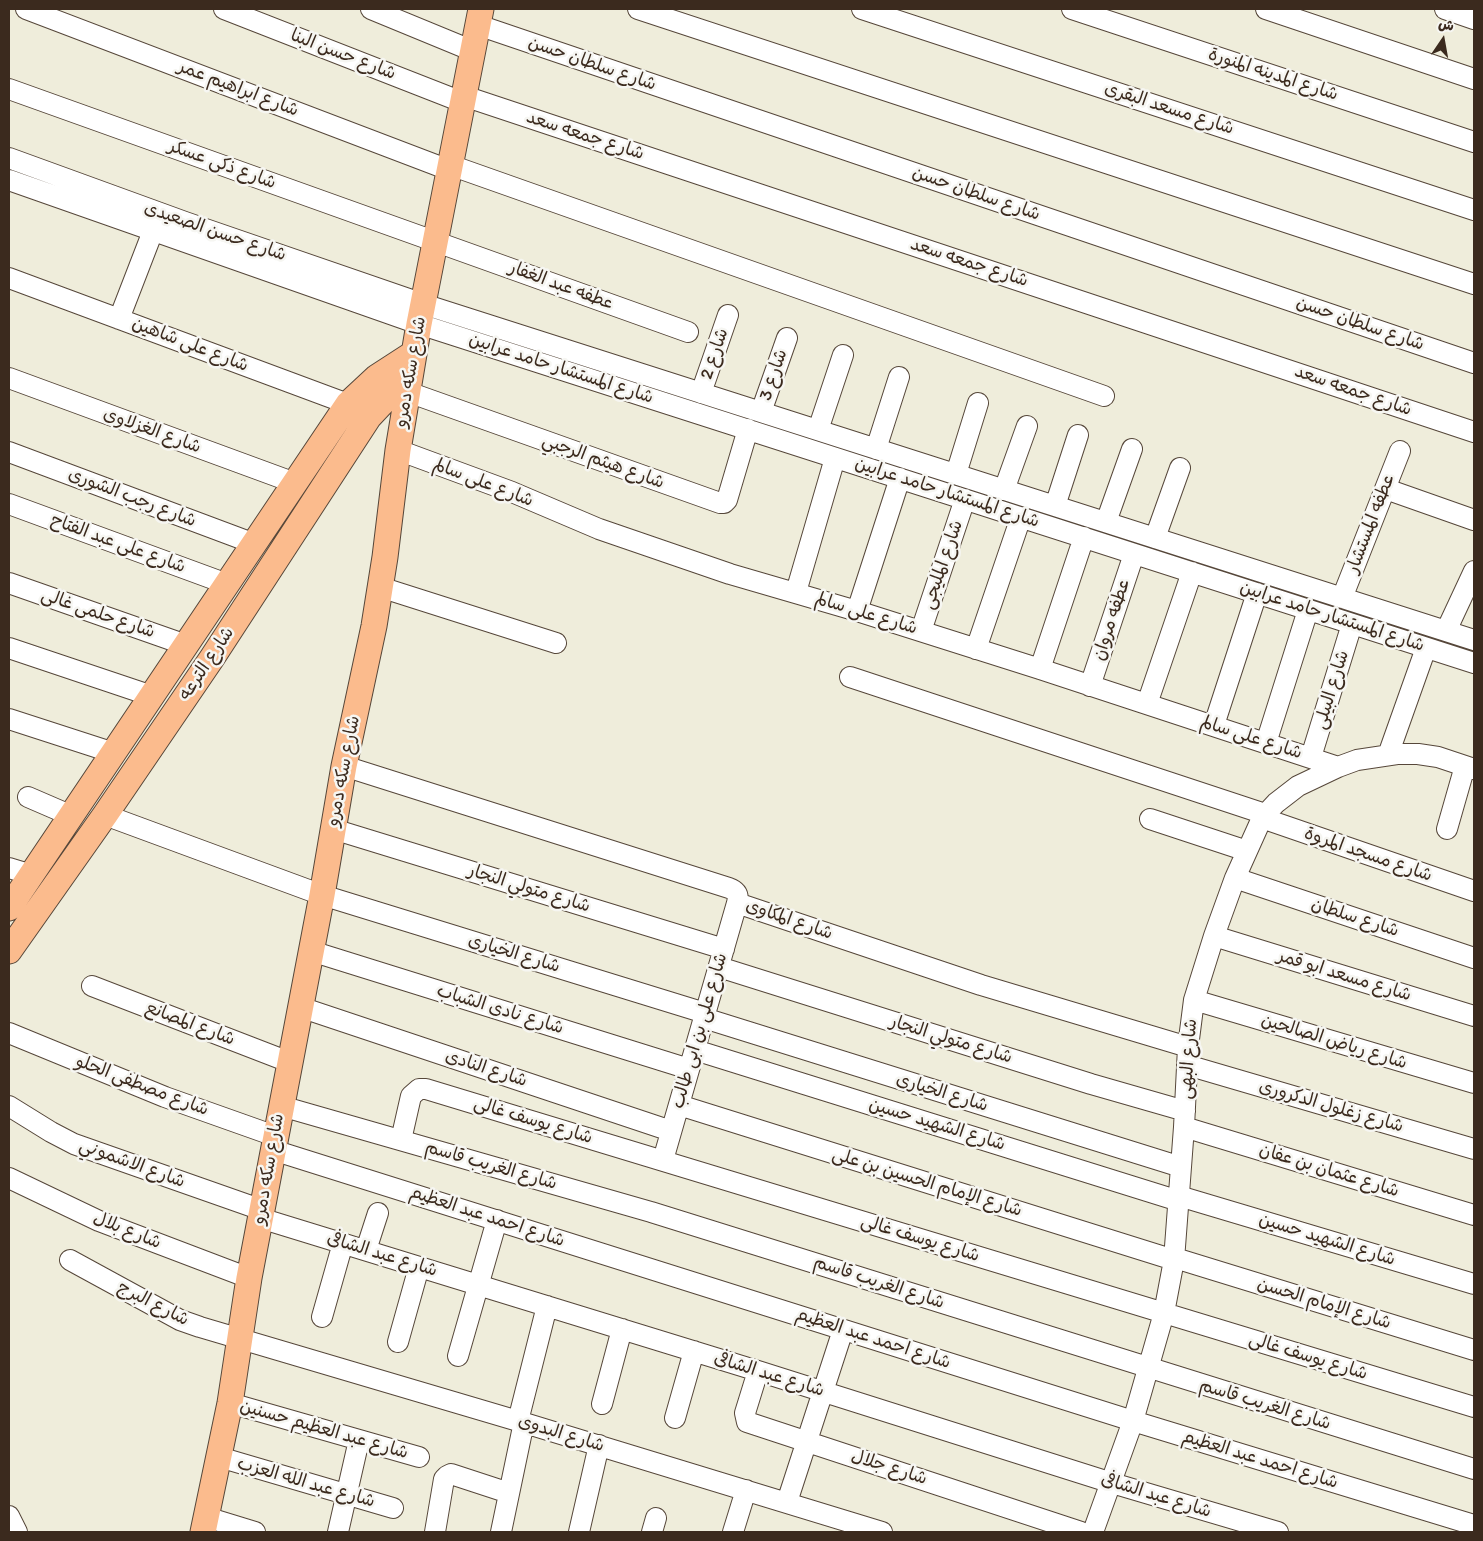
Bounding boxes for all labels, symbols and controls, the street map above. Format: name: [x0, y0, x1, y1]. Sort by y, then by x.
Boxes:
north arrow: [1418, 15, 1468, 65]
text: ش: [1437, 15, 1456, 35]
street label: شارع حسن البنا: [287, 25, 399, 85]
street label: شارع سلطان حسن: [525, 32, 659, 96]
street label: شارع المدينه المنورة: [1205, 44, 1341, 106]
street label: شارع ابراهيم عمر: [175, 56, 301, 122]
street label: شارع مسعد البقرى: [1102, 78, 1236, 140]
street label: شارع جمعه سعد: [523, 107, 647, 165]
street label: شارع ذكى عسكر: [165, 136, 279, 194]
street label: شارع سلطان حسن: [909, 162, 1043, 226]
street label: شارع حسن الصعيدى: [141, 198, 289, 266]
street label: شارع جمعه سعد: [907, 234, 1031, 292]
street label: عطفه عبد الغفار: [506, 257, 616, 315]
street label: شارع سلطان حسن: [1293, 292, 1427, 356]
street label: شارع على شاهين: [129, 313, 251, 377]
street label: شارع سكه دمرو: [391, 315, 431, 429]
street label: شارع 2: [696, 326, 734, 382]
street label: شارع المستشار حامد عرابين: [466, 329, 656, 409]
street label: شارع 3: [755, 347, 793, 403]
street label: شارع جمعه سعد: [1292, 361, 1414, 421]
street label: شارع الغزلاوى: [100, 403, 204, 459]
street label: شارع هيثم الرجبي: [539, 430, 667, 494]
street label: شارع المستشار حامد عرابين: [852, 453, 1042, 533]
street label: شارع على سالم: [430, 454, 536, 512]
street label: شارع رجب الشورى: [65, 464, 199, 532]
street label: عطفه المستشار: [1342, 472, 1400, 576]
street label: شارع على عبد الفتاح: [48, 510, 188, 578]
street label: شارع المليجى: [918, 518, 968, 612]
street label: عطفه مروان: [1089, 577, 1135, 663]
street label: شارع المستشار حامد عرابين: [1237, 577, 1427, 657]
street label: شارع حلمى غالى: [38, 584, 158, 644]
street label: شارع على سالم: [812, 588, 920, 640]
street label: شارع الترعه: [175, 623, 239, 705]
street label: شارع البيلى: [1310, 648, 1354, 732]
street label: شارع على سالم: [1197, 711, 1305, 765]
street label: شارع سكه دمرو: [323, 714, 365, 828]
street label: شارع مسجد المروة: [1301, 823, 1435, 887]
street label: شارع متولي النجار: [465, 860, 593, 918]
street label: شارع سلطان: [1308, 894, 1402, 942]
street label: شارع المكاوى: [743, 895, 835, 945]
street label: شارع الخيارى: [465, 930, 563, 978]
street label: شارع مسعد ابو قمر: [1274, 945, 1414, 1007]
street label: شارع على بن ابى طالب: [667, 951, 733, 1111]
street label: شارع نادى الشباب: [434, 980, 566, 1040]
street label: شارع المصانع: [142, 997, 238, 1051]
street label: شارع رياض الصالحين: [1258, 1010, 1410, 1074]
street label: شارع متولي النجار: [887, 1011, 1015, 1069]
street label: شارع البهى: [1175, 1018, 1203, 1100]
street label: شارع النادى: [442, 1046, 530, 1092]
street label: شارع مصطفى الحلو: [73, 1051, 211, 1121]
street label: شارع الخيارى: [893, 1069, 991, 1117]
street label: شارع زغلول الدكرورى: [1256, 1076, 1406, 1138]
street label: شارع يوسف غالى: [471, 1093, 595, 1149]
street label: شارع الشهيد حسين: [866, 1094, 1008, 1156]
street label: شارع سكه دمرو: [249, 1112, 289, 1226]
street label: شارع الاشموني: [76, 1135, 188, 1193]
street label: شارع الغريب قاسم: [423, 1137, 559, 1195]
street label: شارع عثمان بن عفان: [1256, 1139, 1402, 1203]
street label: شارع الإمام الحسين بن على: [829, 1144, 1025, 1222]
street label: شارع احمد عبد العظيم: [407, 1182, 567, 1252]
street label: شارع بلال: [90, 1208, 164, 1254]
street label: شارع الشهيد حسين: [1256, 1209, 1398, 1271]
street label: شارع يوسف غالى: [858, 1211, 982, 1267]
street label: شارع عبد الشافى: [324, 1228, 440, 1282]
street label: شارع الغريب قاسم: [811, 1252, 947, 1314]
street label: شارع الإمام الحسن: [1254, 1273, 1394, 1335]
street label: شارع البرج: [114, 1277, 192, 1331]
street label: شارع احمد عبد العظيم: [793, 1304, 953, 1374]
street label: شارع يوسف غالى: [1246, 1329, 1370, 1385]
street label: شارع عبد الشافى: [711, 1348, 827, 1402]
street label: شارع الغريب قاسم: [1197, 1375, 1333, 1435]
street label: شارع عبد العظيم حسنين: [237, 1396, 411, 1464]
street label: شارع البدوى: [515, 1411, 607, 1457]
street label: شارع احمد عبد العظيم: [1179, 1426, 1341, 1494]
street label: شارع جلال: [848, 1446, 930, 1490]
street label: شارع عبد الله العزب: [235, 1453, 377, 1513]
street label: شارع عبد الشافى: [1098, 1469, 1214, 1523]

